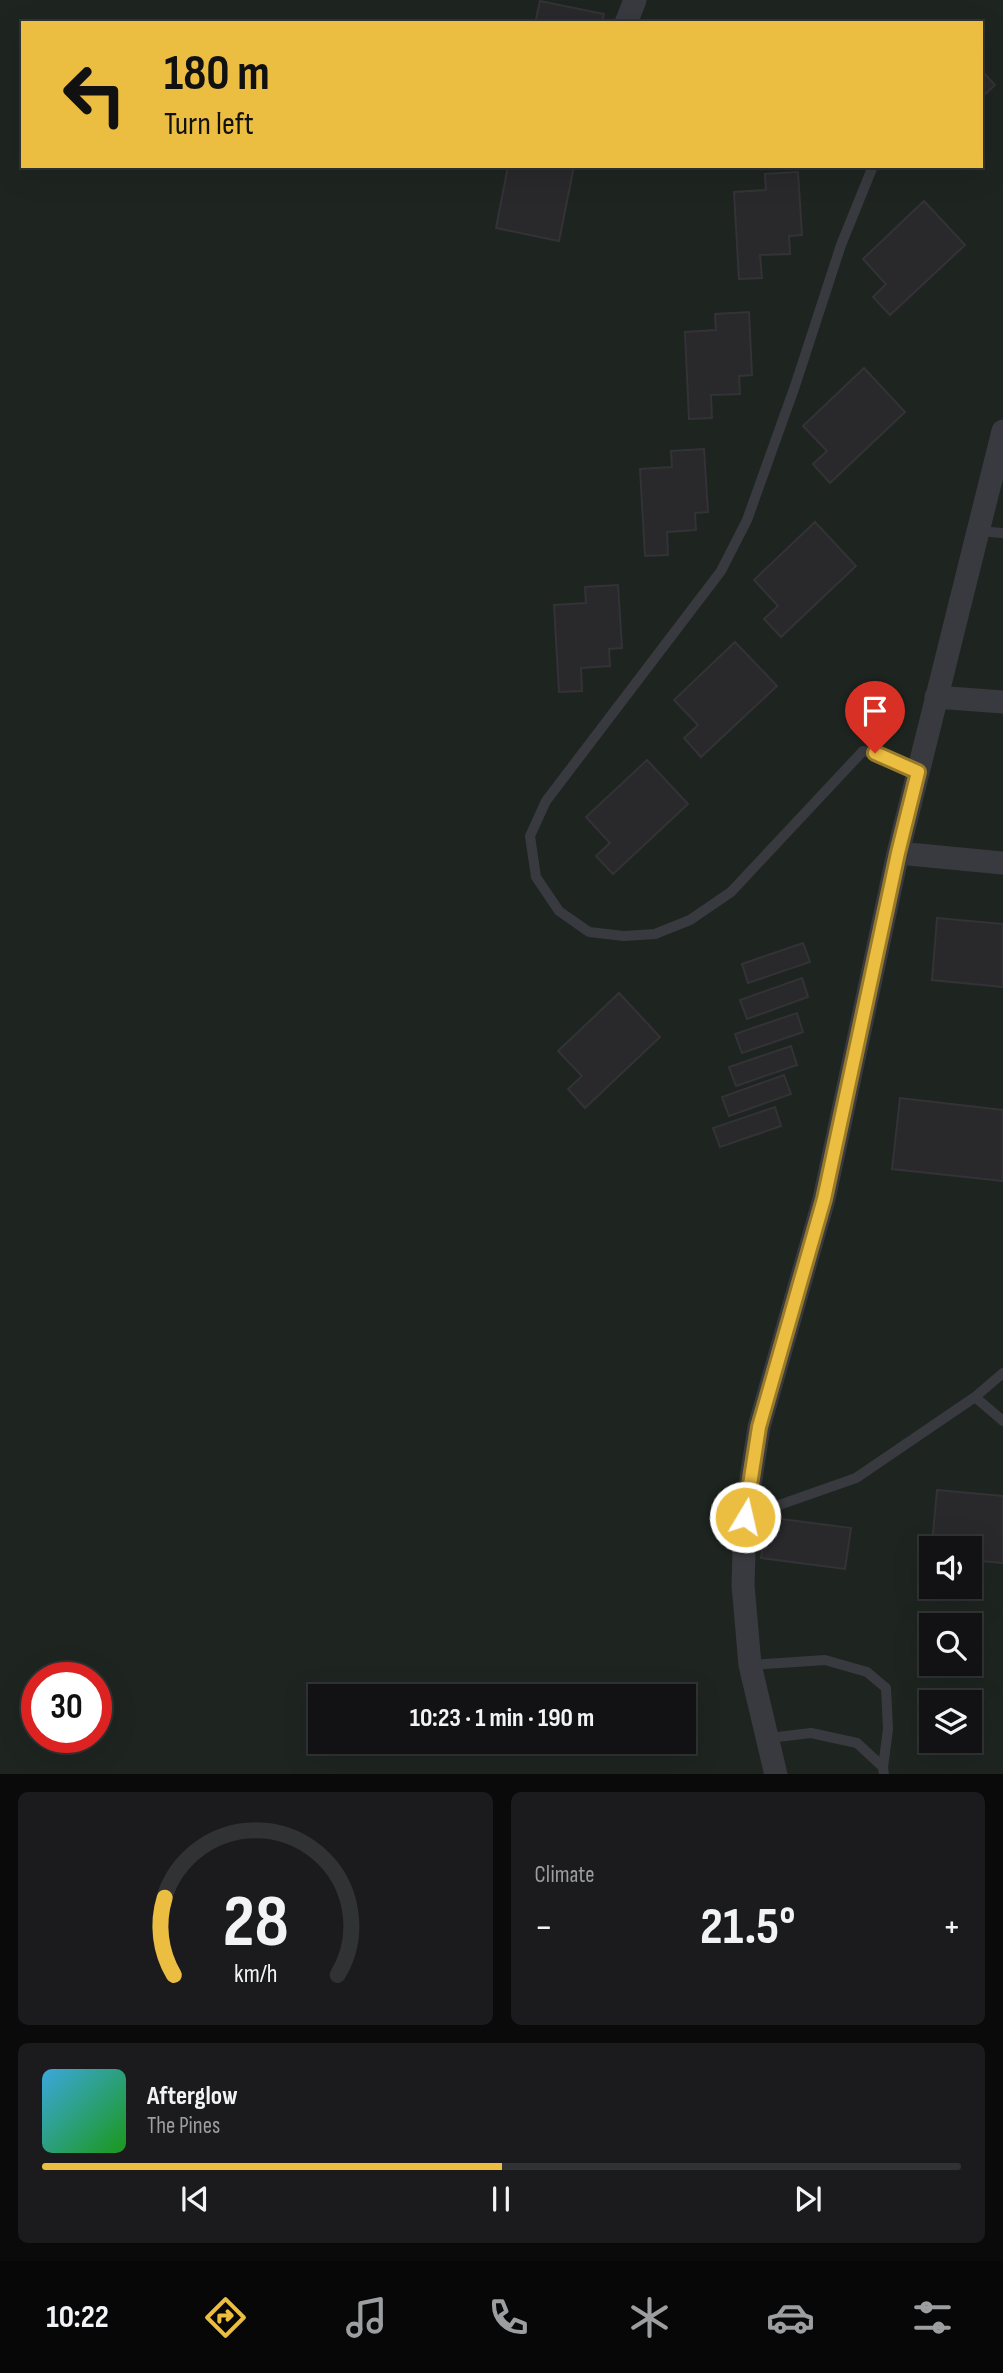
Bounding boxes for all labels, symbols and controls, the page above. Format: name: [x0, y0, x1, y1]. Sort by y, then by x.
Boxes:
text: 180 m: [164, 45, 270, 104]
icon: left: [49, 49, 140, 140]
text: Turn left: [164, 105, 254, 144]
pin: [845, 681, 905, 753]
icon: arrive: [856, 692, 894, 730]
position arrow: [708, 1480, 782, 1554]
map controls: [919, 1536, 982, 1753]
button: sound: [919, 1536, 982, 1599]
button: search: [919, 1613, 982, 1676]
speed limit sign: 30: [21, 1662, 112, 1753]
button: layers: [919, 1690, 982, 1753]
text: 10:23 · 1 min · 190 m: [410, 1703, 594, 1734]
text: Climate: [535, 1861, 594, 1889]
text: 28: [222, 1879, 288, 1967]
text: 21.5°: [700, 1896, 795, 1959]
text: −: [535, 1905, 553, 1950]
text: +: [942, 1905, 961, 1950]
text: km/h: [234, 1958, 277, 1989]
text: Afterglow: [147, 2081, 238, 2112]
text: The Pines: [147, 2112, 220, 2140]
icon: previous: [176, 2180, 214, 2218]
icon: pause: [482, 2180, 520, 2218]
icon: next: [789, 2180, 827, 2218]
icon: directions: [201, 2293, 250, 2342]
icon: music: [342, 2293, 391, 2342]
icon: phone: [484, 2293, 533, 2342]
icon: climate: [625, 2293, 674, 2342]
icon: car: [766, 2293, 815, 2342]
icon: filters: [908, 2293, 957, 2342]
text: 10:22: [46, 2298, 109, 2337]

